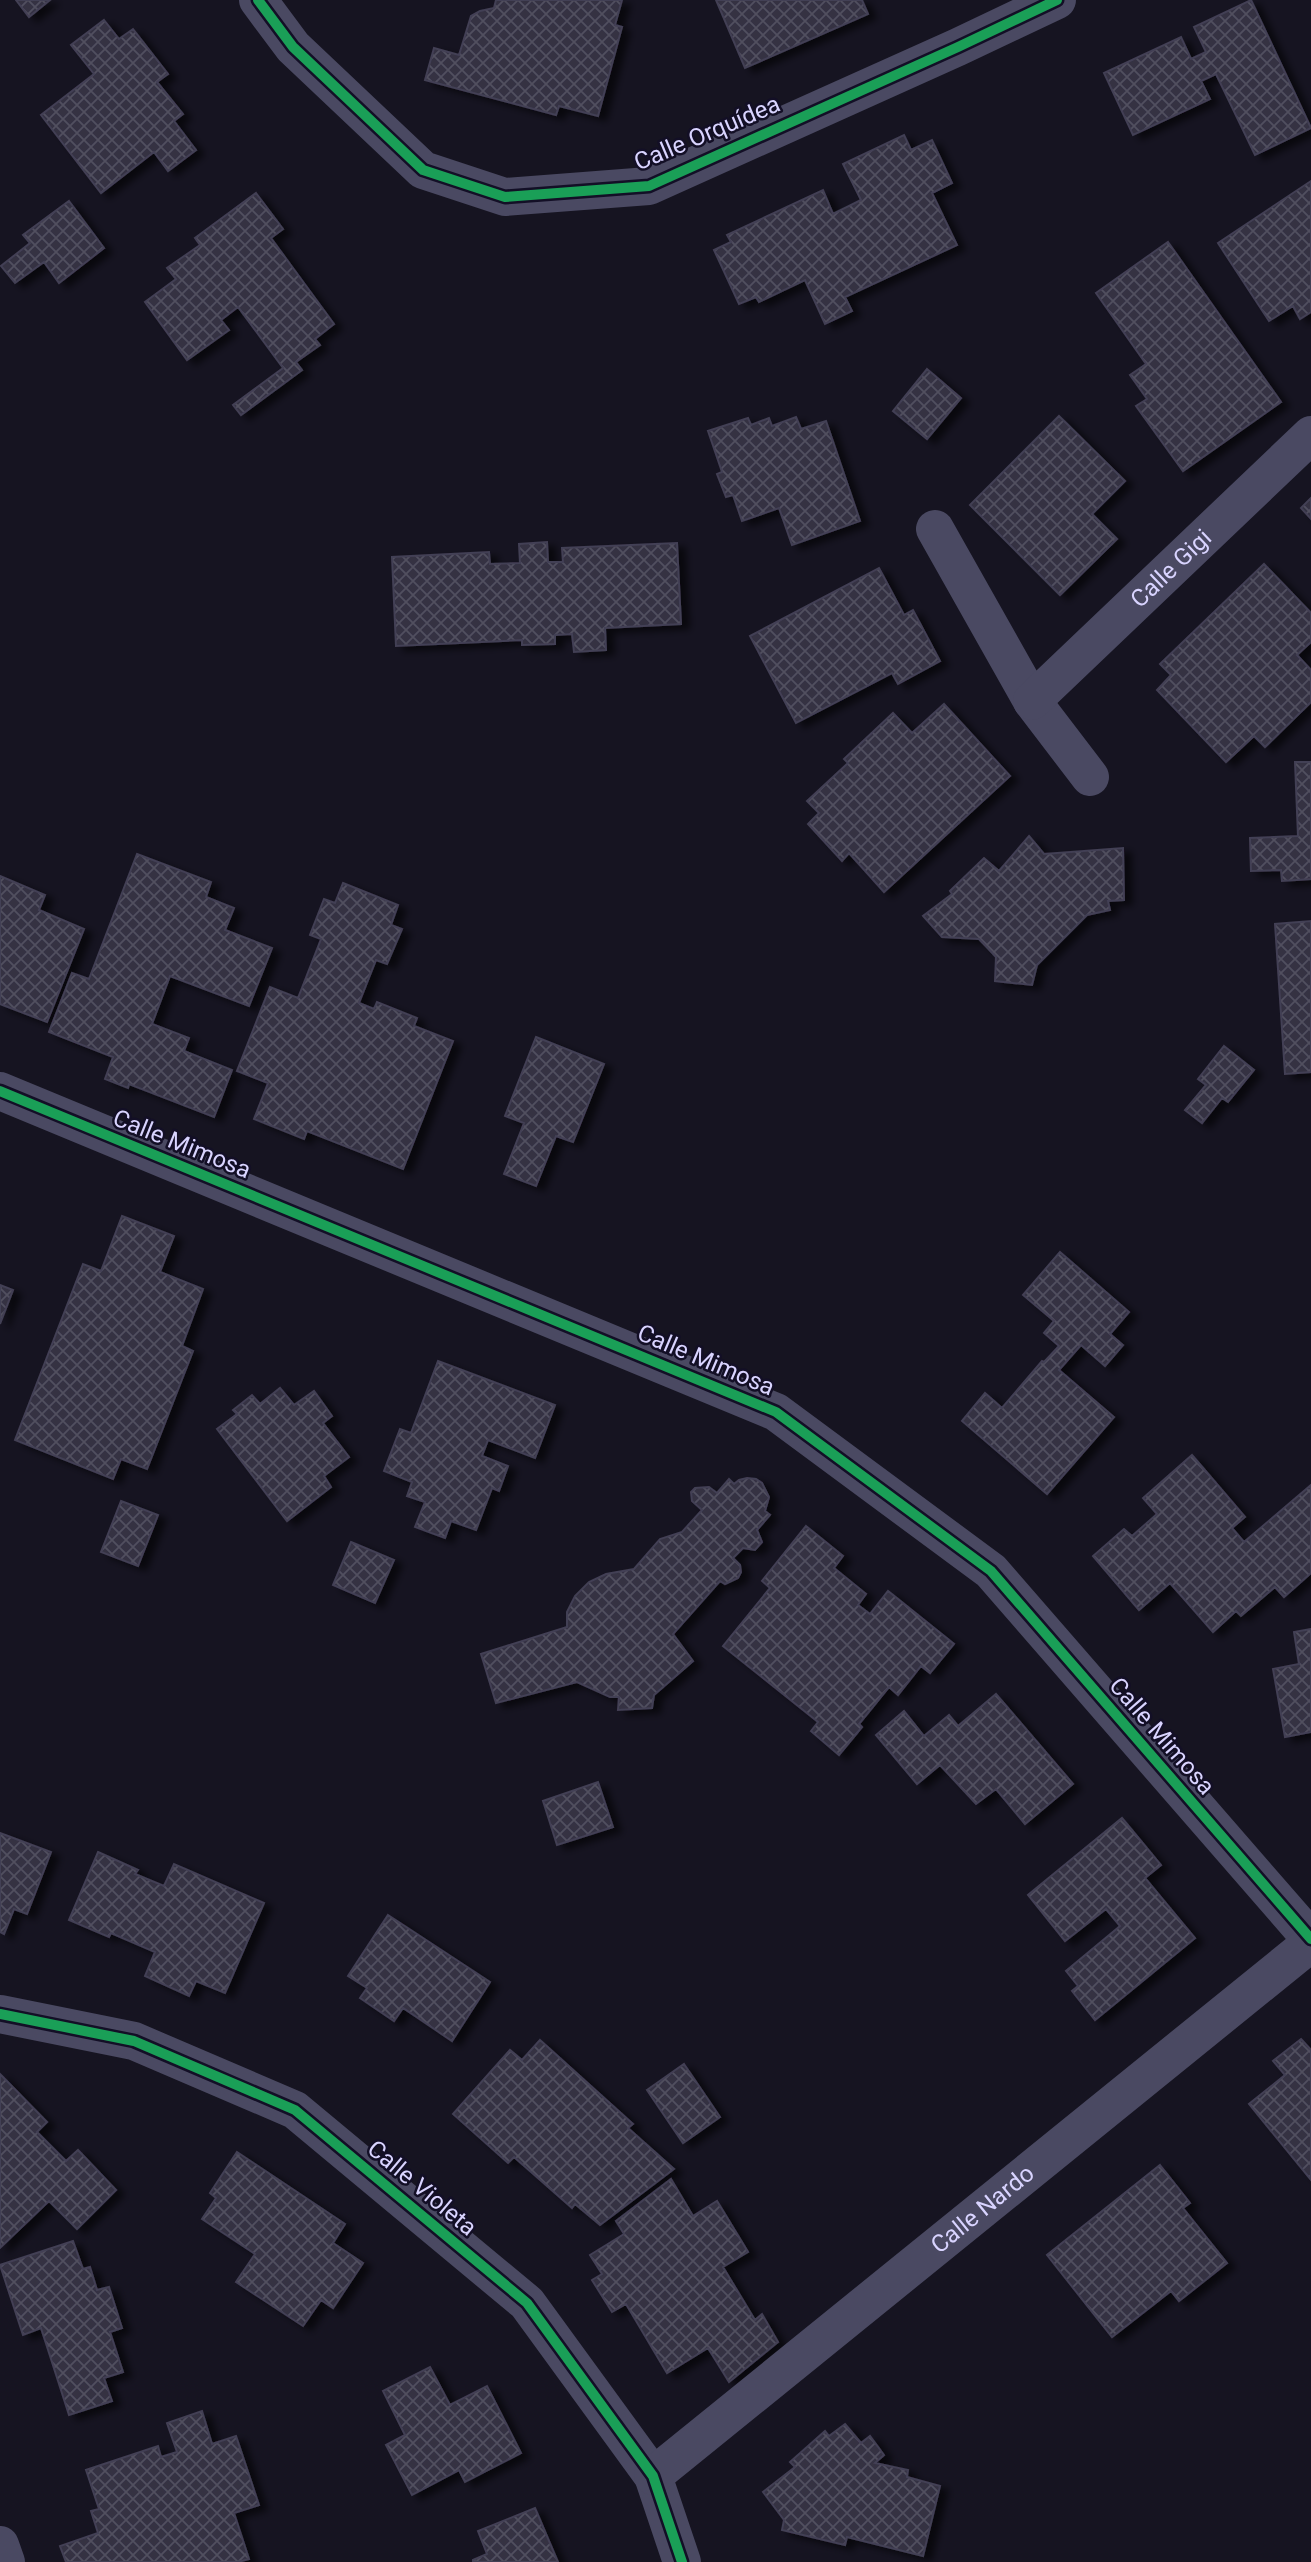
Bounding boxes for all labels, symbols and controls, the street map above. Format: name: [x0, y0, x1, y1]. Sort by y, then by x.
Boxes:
street label: Calle Orquídea: [630, 90, 784, 176]
street label: Calle Gigi: [1125, 524, 1217, 613]
street label: Calle Mimosa: [109, 1104, 255, 1184]
street label: Calle Mimosa: [633, 1319, 779, 1401]
street label: Calle Mimosa: [1104, 1672, 1220, 1800]
street label: Calle Violeta: [362, 2134, 482, 2242]
street label: Calle Nardo: [925, 2159, 1040, 2259]

